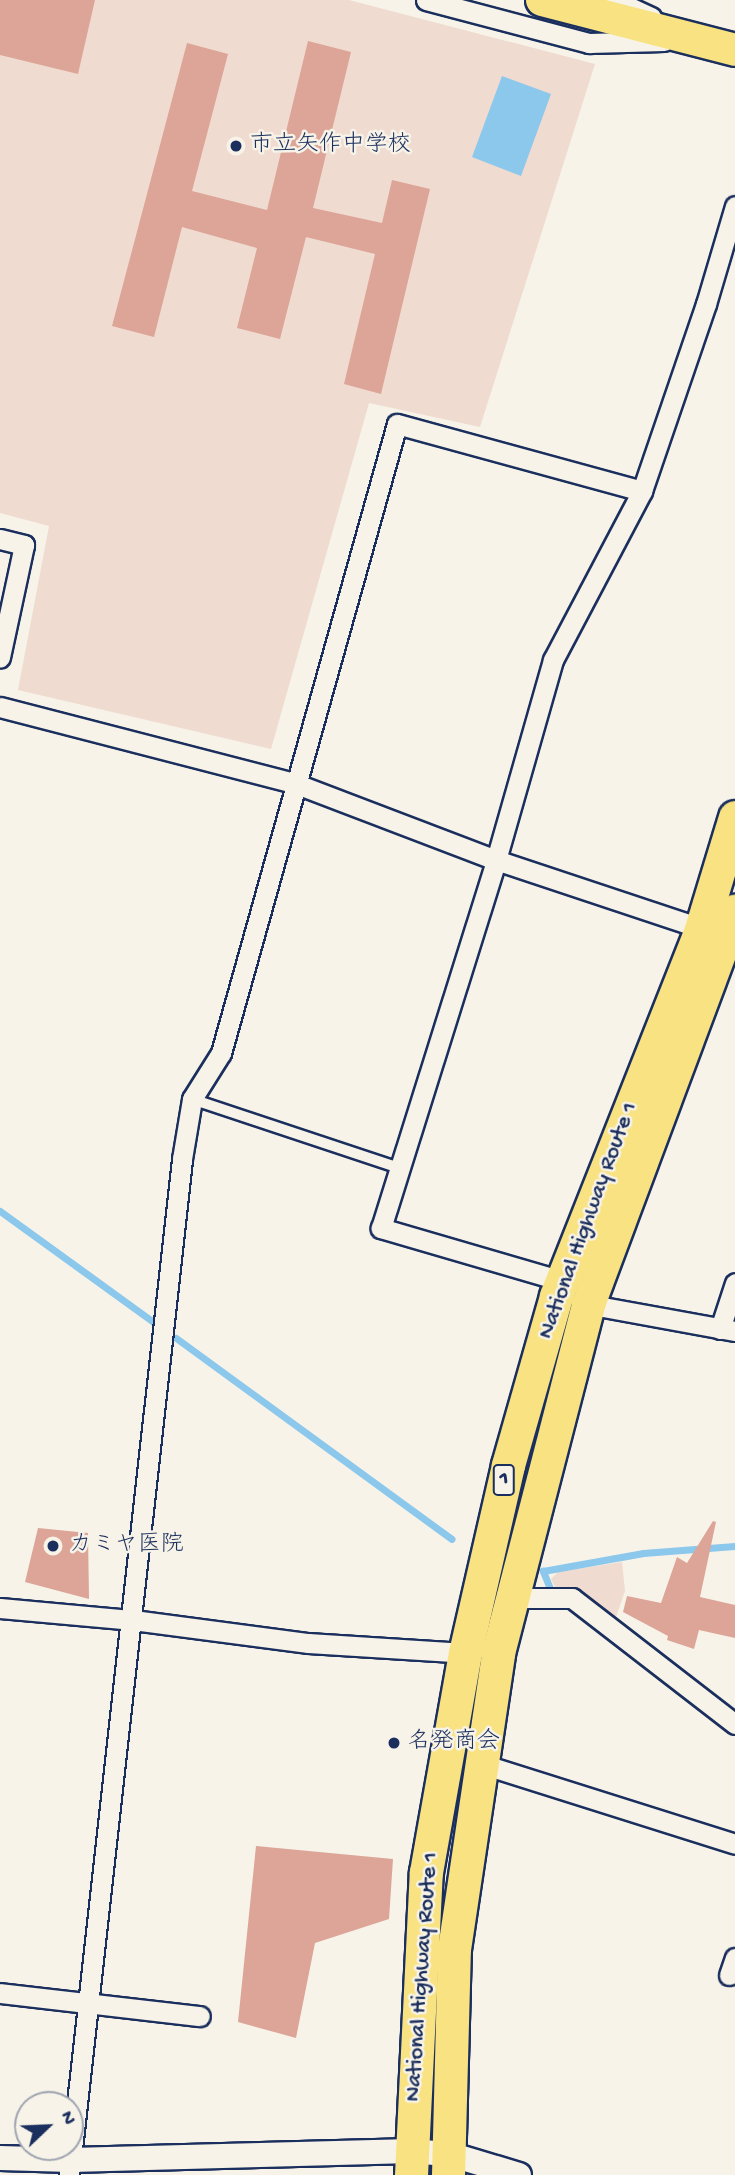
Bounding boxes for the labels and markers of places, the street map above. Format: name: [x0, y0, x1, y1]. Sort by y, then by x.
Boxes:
place label: 市立矢作中学校: [250, 132, 411, 160]
marker: 市立矢作中学校: [228, 138, 244, 154]
place label: カミヤ医院: [69, 1532, 184, 1560]
marker: カミヤ医院: [43, 1536, 63, 1556]
place label: 名発商会: [408, 1729, 500, 1757]
marker: 名発商会: [386, 1735, 402, 1751]

